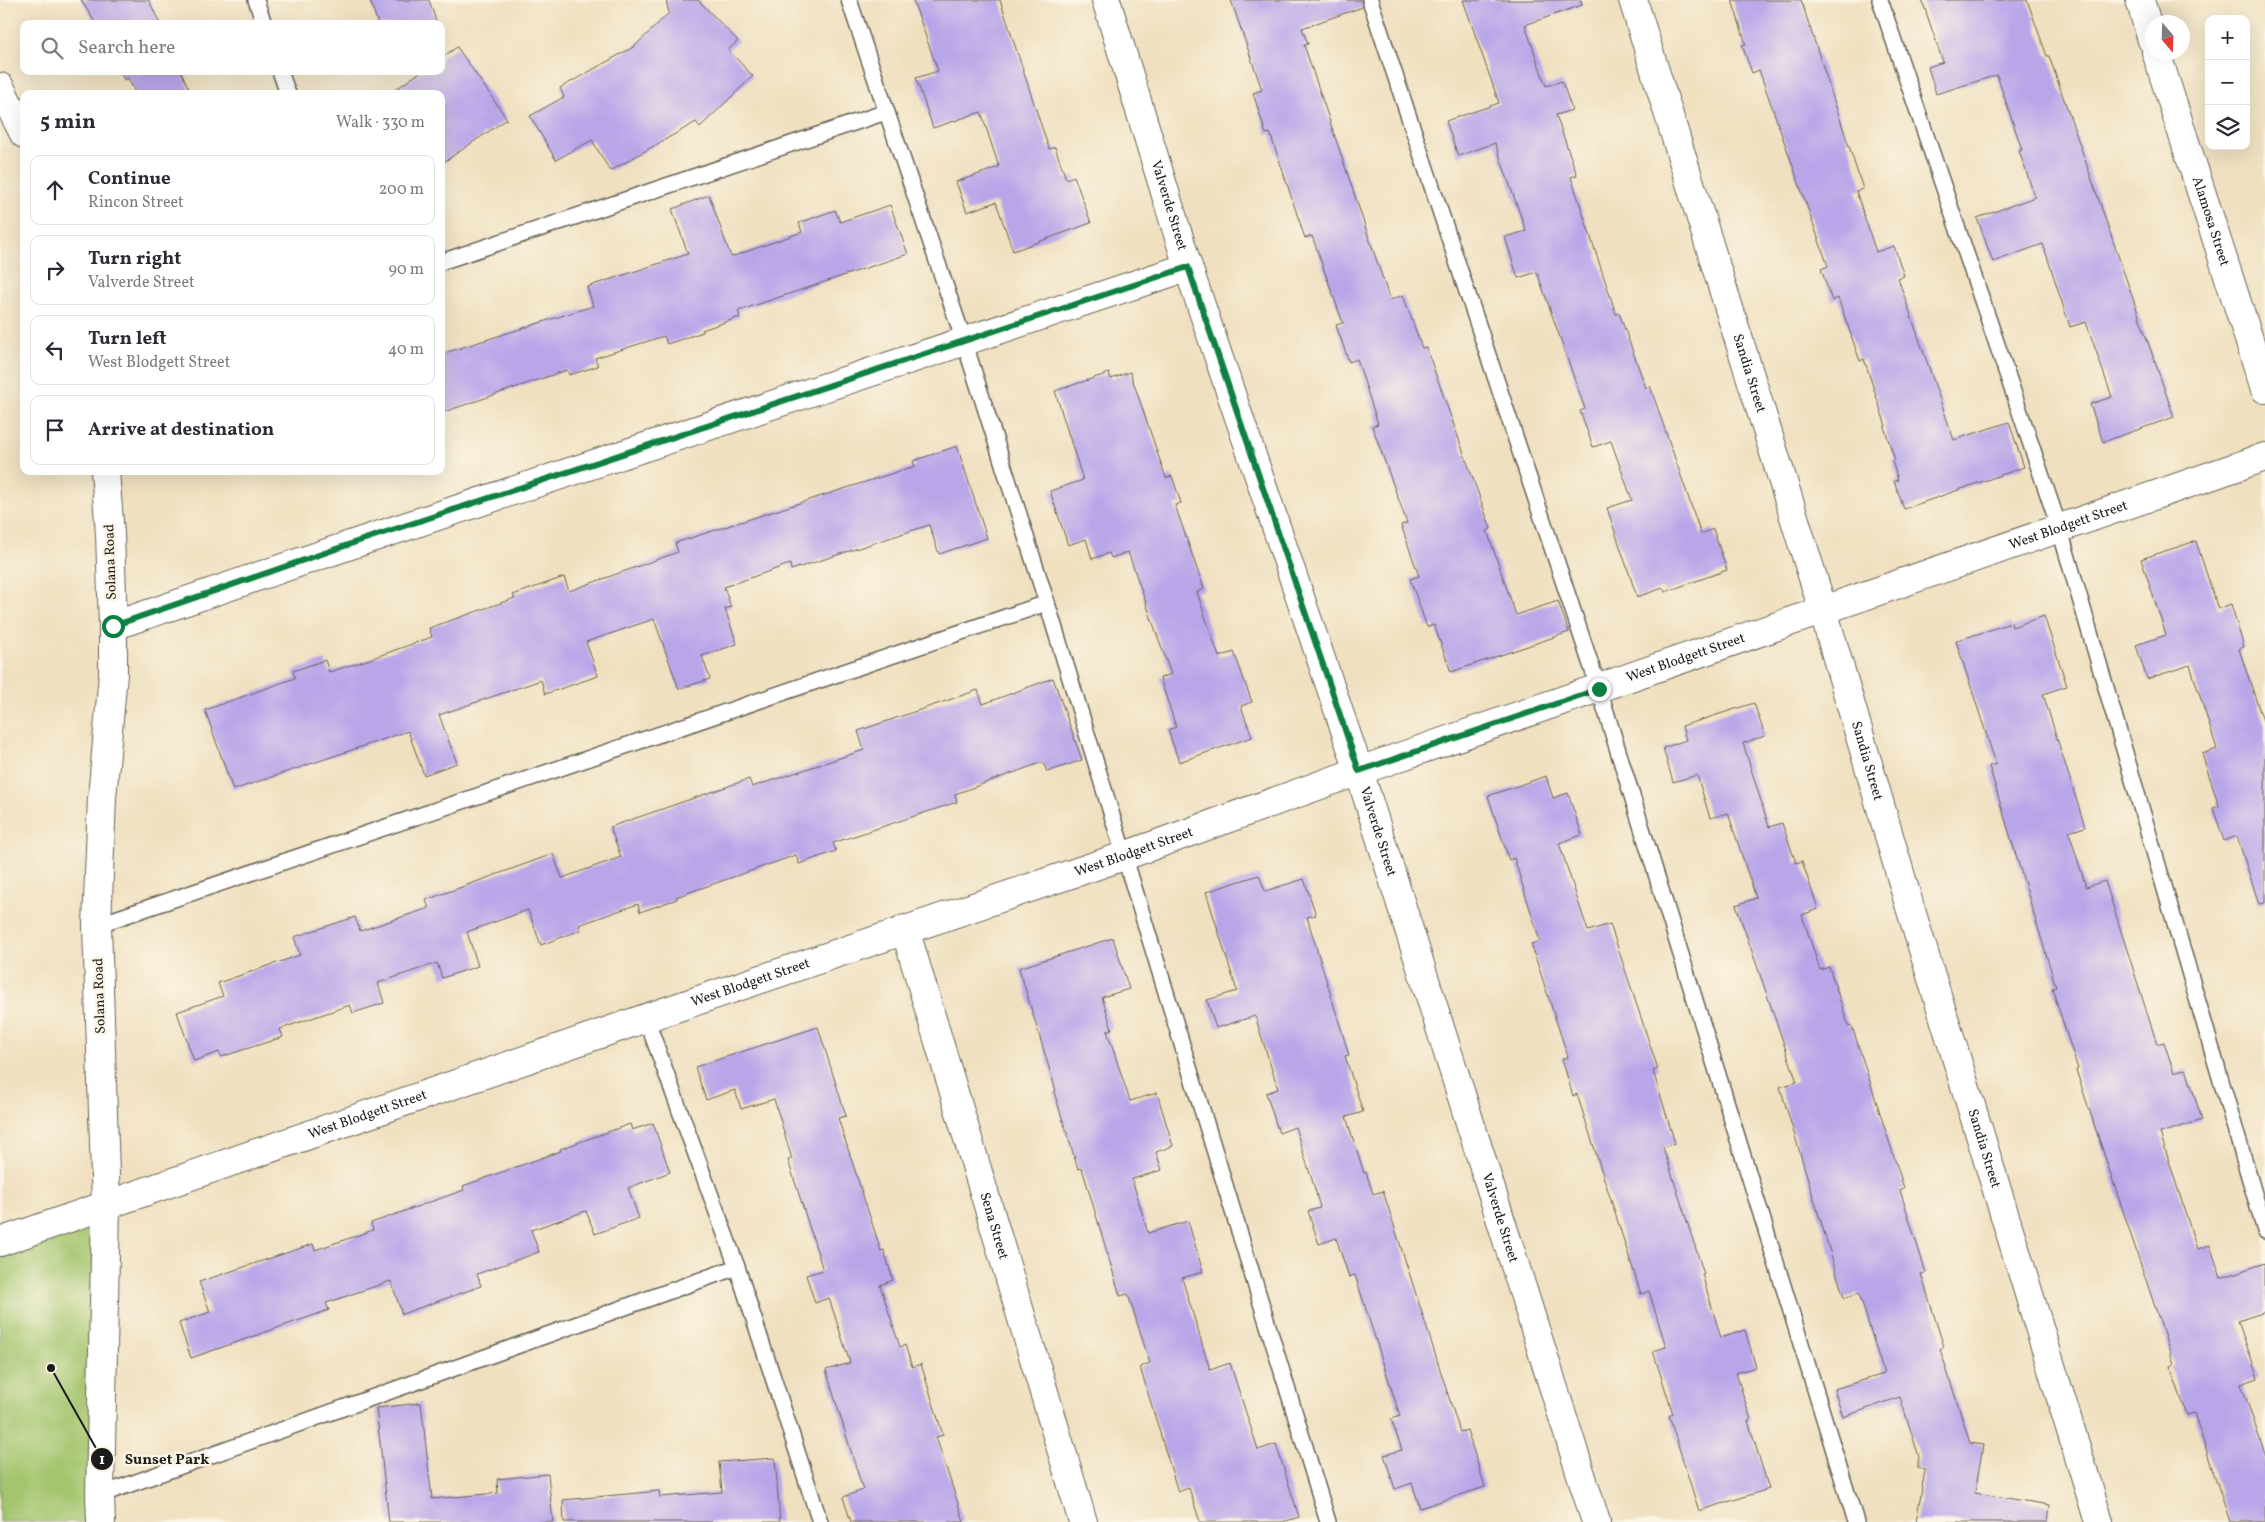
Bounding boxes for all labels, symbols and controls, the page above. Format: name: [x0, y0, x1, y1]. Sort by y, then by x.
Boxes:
north arrow: [2145, 15, 2190, 60]
map controls: [2205, 15, 2250, 150]
button: +: [2205, 15, 2250, 60]
search box: [20, 20, 445, 75]
icon: search: [38, 34, 66, 62]
text: Search here: [78, 35, 175, 61]
button: −: [2205, 60, 2250, 105]
button: layers: [2205, 105, 2250, 150]
text: 5 min: [40, 108, 96, 137]
text: Walk · 330 m: [336, 112, 425, 134]
street label: Valverde Street: [1146, 158, 1192, 253]
text: Continue: [88, 166, 171, 192]
street label: Alamosa Street: [2187, 174, 2234, 269]
icon: ahead: [41, 176, 69, 204]
text: 200 m: [379, 179, 424, 201]
text: Rincon Street: [88, 192, 184, 214]
text: Turn right: [88, 246, 181, 272]
icon: right: [41, 256, 69, 284]
text: 90 m: [388, 259, 424, 281]
text: Valverde Street: [88, 272, 195, 294]
text: Turn left: [88, 326, 167, 352]
street label: Sandia Street: [1728, 331, 1771, 415]
icon: left: [41, 336, 69, 364]
text: 40 m: [388, 339, 424, 361]
text: West Blodgett Street: [88, 352, 230, 374]
icon: arrive: [41, 416, 69, 444]
text: Arrive at destination: [88, 417, 274, 443]
street label: West Blodgett Street: [2006, 496, 2130, 555]
street label: Solana Road: [100, 524, 122, 600]
route start: [102, 615, 125, 638]
street label: West Blodgett Street: [1624, 628, 1748, 687]
route end: [1588, 678, 1611, 701]
street label: Sandia Street: [1847, 719, 1888, 803]
street label: Valverde Street: [1355, 784, 1401, 879]
street label: West Blodgett Street: [1072, 822, 1196, 882]
street label: West Blodgett Street: [688, 954, 813, 1012]
street label: Solana Road: [89, 958, 111, 1034]
street label: West Blodgett Street: [306, 1085, 430, 1144]
street label: Sandia Street: [1963, 1107, 2005, 1190]
street label: Valverde Street: [1477, 1170, 1523, 1265]
street label: Sena Street: [975, 1190, 1013, 1262]
callout: Sunset Park: [90, 1444, 219, 1474]
text: 1: [99, 1450, 105, 1471]
text: Sunset Park: [125, 1450, 209, 1471]

